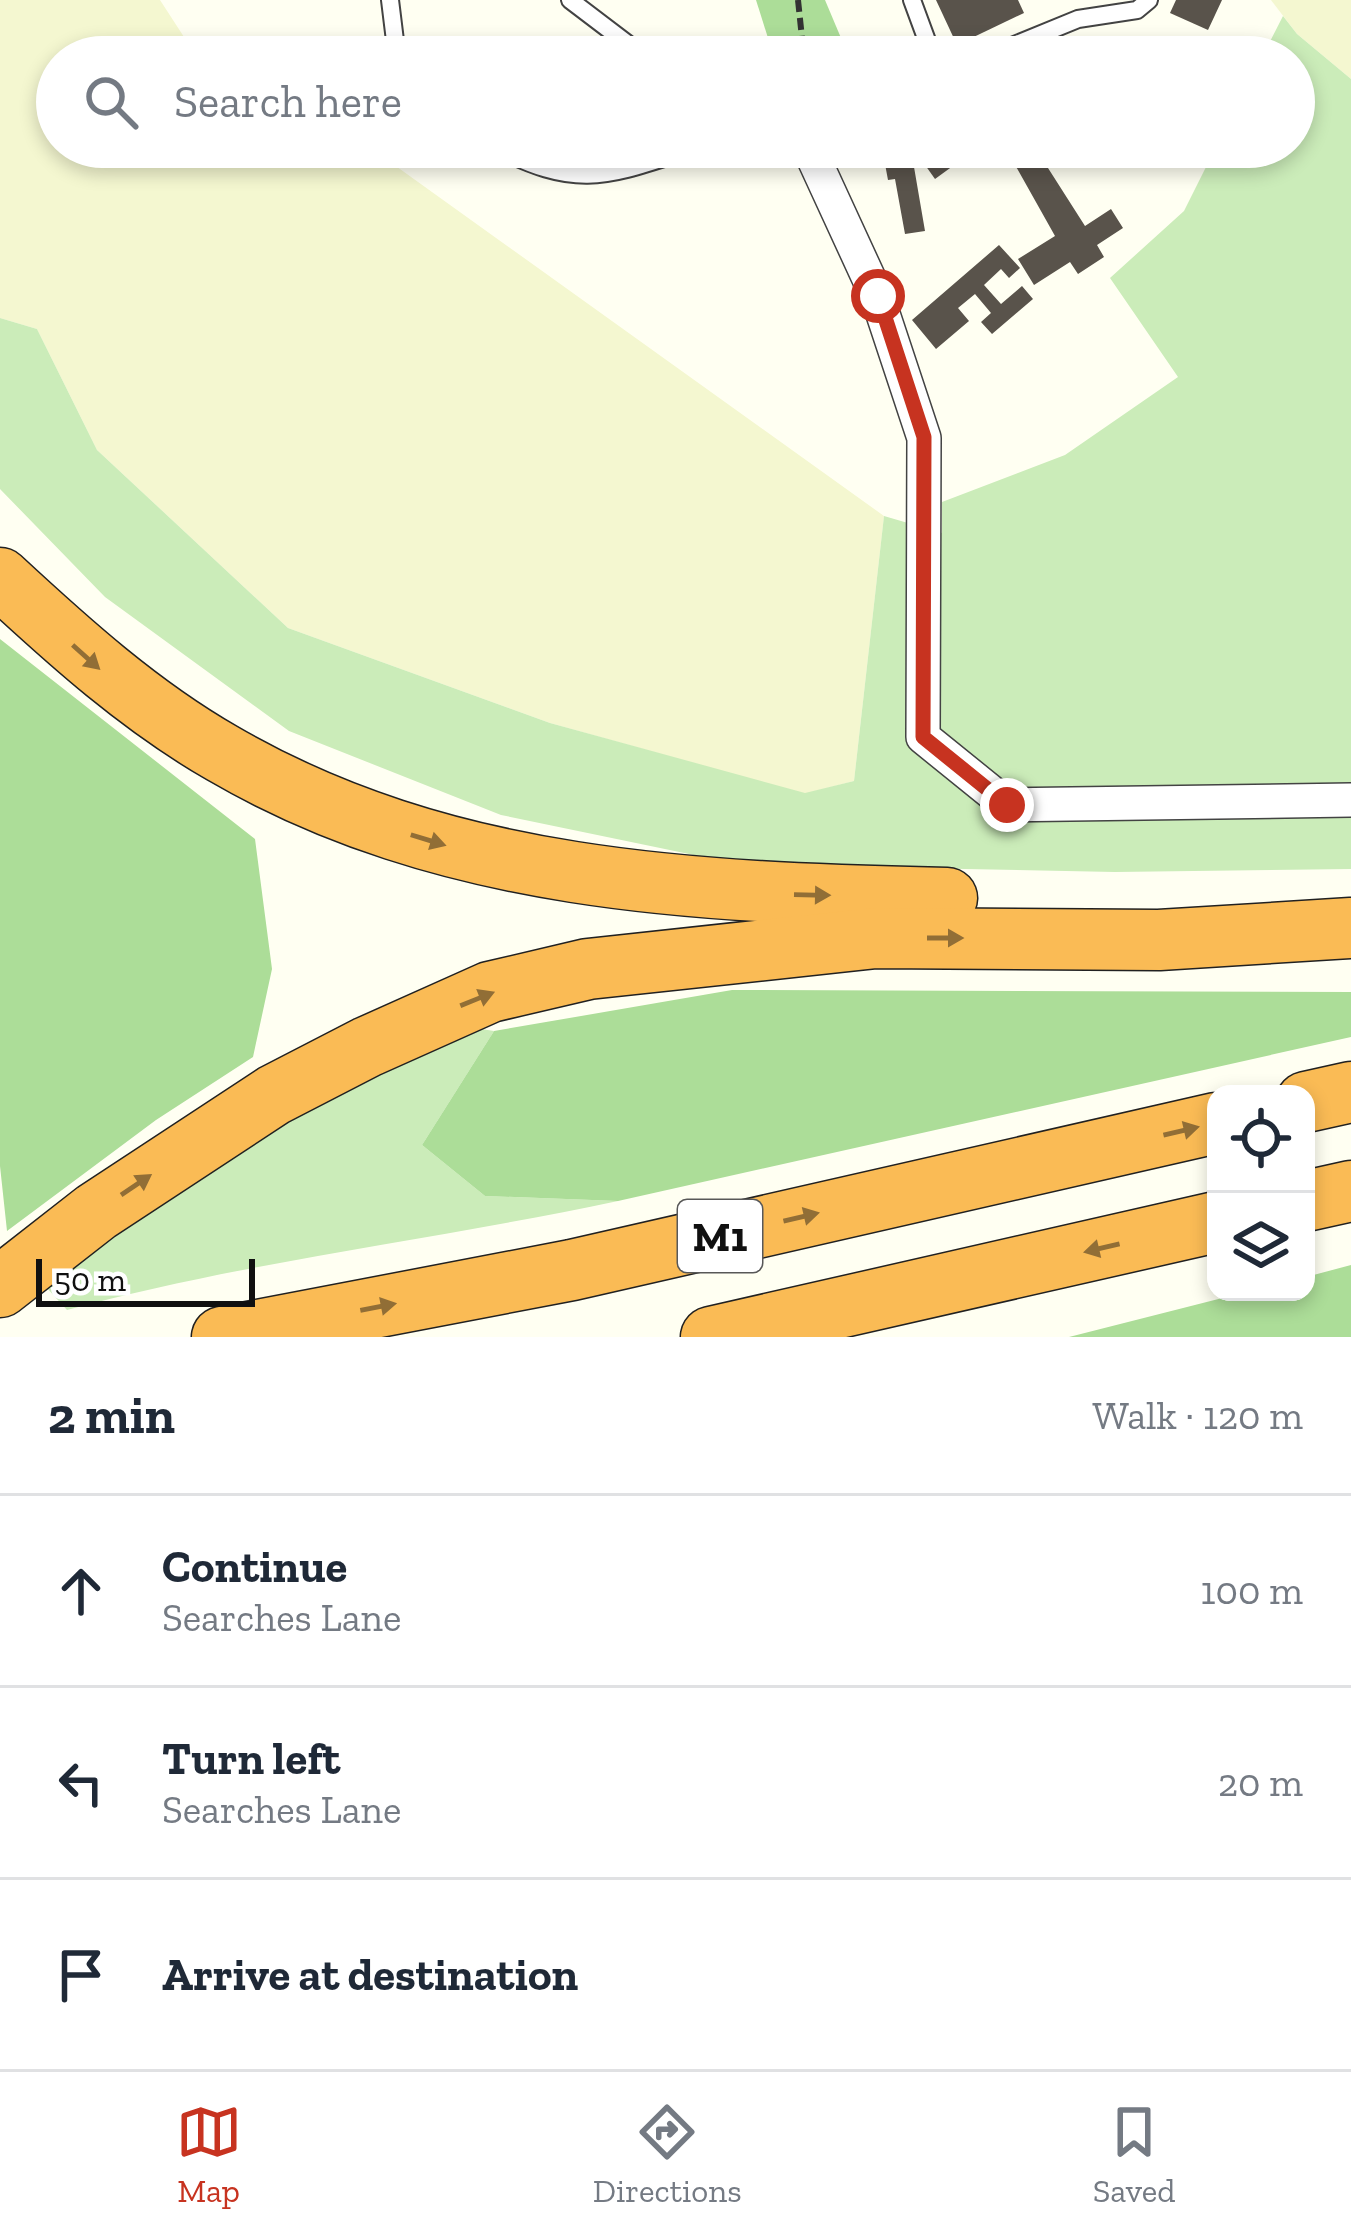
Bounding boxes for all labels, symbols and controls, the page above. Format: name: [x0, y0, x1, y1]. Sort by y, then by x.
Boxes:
search box: [36, 36, 1315, 168]
icon: search: [78, 69, 144, 135]
text: Search here: [174, 75, 402, 129]
route start: [851, 269, 905, 323]
one-way arrow: [72, 643, 101, 670]
route end: [980, 778, 1034, 832]
one-way arrow: [410, 831, 447, 850]
one-way arrow: [794, 885, 832, 904]
one-way arrow: [927, 928, 965, 948]
one-way arrow: [459, 989, 495, 1008]
map controls: [1207, 1085, 1315, 1301]
button: locate: [1207, 1085, 1315, 1193]
one-way arrow: [1163, 1120, 1201, 1139]
one-way arrow: [119, 1175, 152, 1197]
button: layers: [1207, 1193, 1315, 1301]
road number: M1: [678, 1200, 762, 1272]
one-way arrow: [782, 1207, 820, 1226]
one-way arrow: [1083, 1239, 1120, 1258]
scale bar: [36, 1253, 255, 1306]
text: 50 m: [54, 1260, 126, 1299]
one-way arrow: [360, 1297, 398, 1316]
text: 2 min: [48, 1385, 175, 1446]
text: Walk · 120 m: [1092, 1392, 1303, 1439]
text: Continue: [162, 1540, 347, 1594]
icon: ahead: [48, 1558, 114, 1624]
text: 100 m: [1201, 1567, 1303, 1614]
text: Searches Lane: [162, 1594, 401, 1641]
text: Turn left: [162, 1732, 340, 1786]
icon: left: [48, 1750, 114, 1816]
text: 20 m: [1218, 1759, 1303, 1806]
text: Searches Lane: [162, 1786, 401, 1833]
icon: arrive: [48, 1942, 114, 2008]
text: Arrive at destination: [162, 1948, 578, 2002]
tab: Map: [176, 2099, 242, 2210]
tab: Directions: [593, 2099, 742, 2210]
tab: Saved: [1093, 2099, 1175, 2210]

